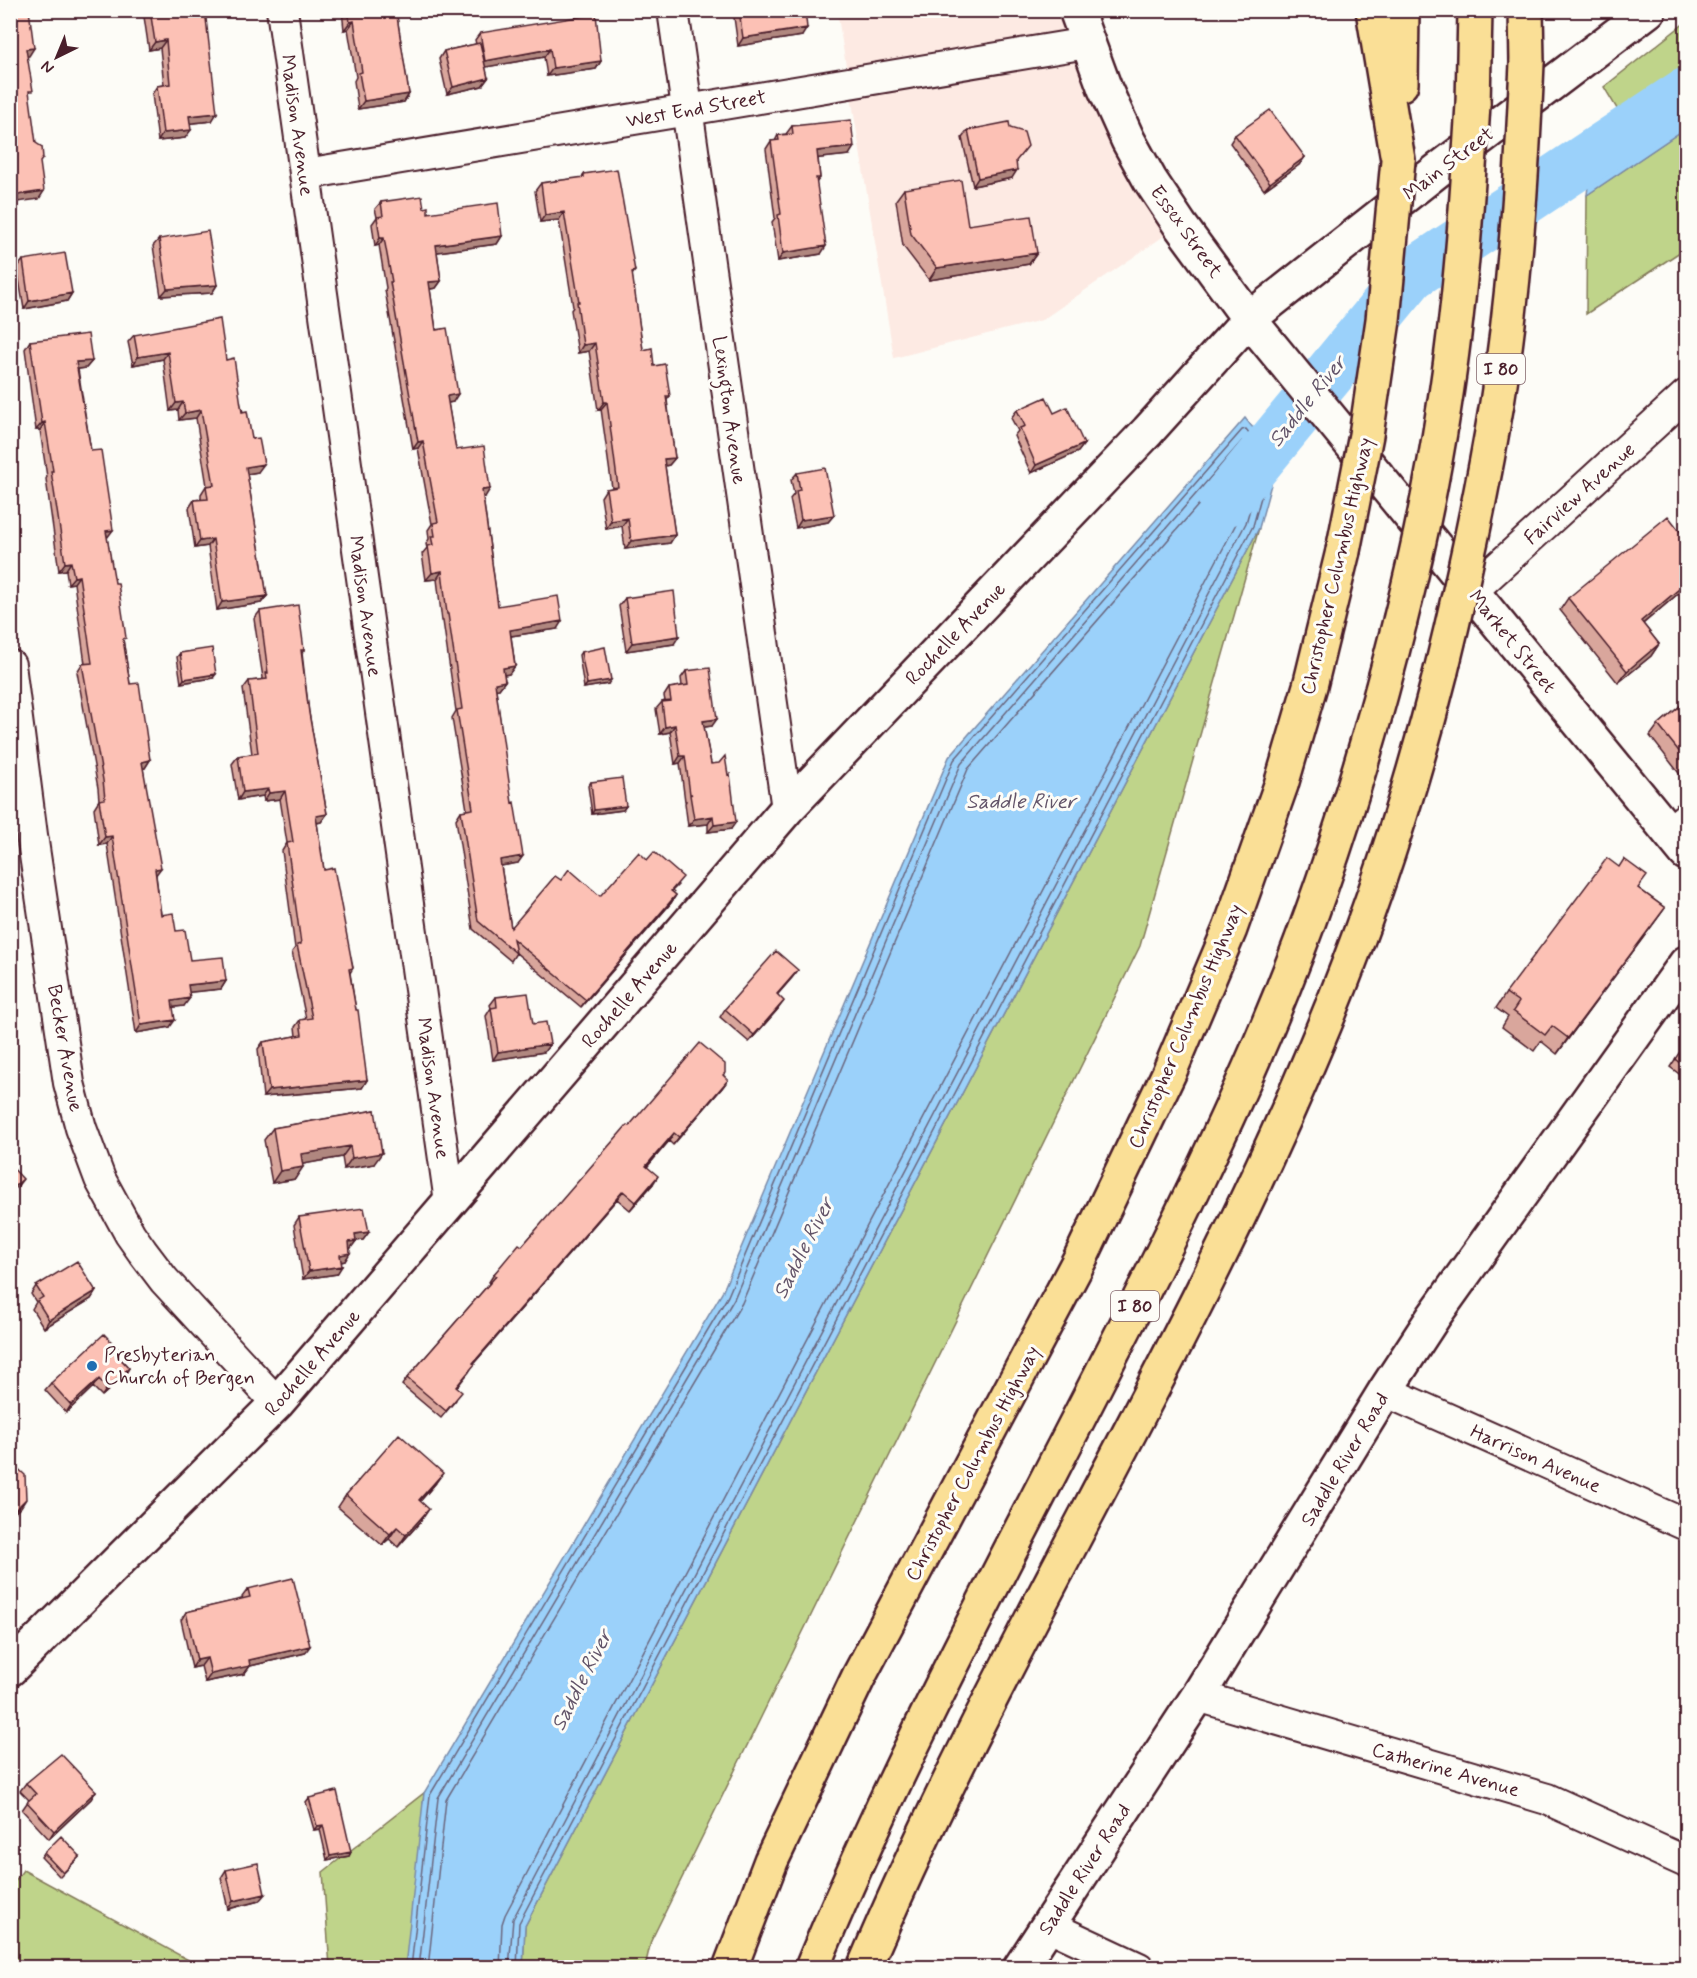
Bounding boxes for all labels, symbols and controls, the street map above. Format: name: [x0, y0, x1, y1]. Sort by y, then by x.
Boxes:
north arrow: [27, 27, 87, 87]
street label: Madison Avenue: [273, 53, 320, 198]
text: N: [37, 56, 59, 78]
street label: West End Street: [624, 84, 768, 135]
street label: Main Street: [1398, 121, 1500, 207]
street label: Essex Street: [1143, 180, 1229, 284]
street label: Lexington Avenue: [703, 334, 752, 486]
water label: Saddle River: [1262, 349, 1354, 453]
road number: I 80: [1477, 354, 1525, 384]
street label: Christopher Columbus Highway: [1295, 435, 1380, 698]
street label: Fairview Avenue: [1519, 437, 1641, 551]
street label: Madison Avenue: [341, 534, 388, 679]
street label: Rochelle Avenue: [900, 577, 1012, 692]
street label: Market Street: [1462, 584, 1562, 699]
water label: Saddle River: [966, 788, 1078, 816]
street label: Christopher Columbus Highway: [1123, 900, 1250, 1153]
street label: Rochelle Avenue: [576, 936, 684, 1054]
street label: Becker Avenue: [40, 982, 89, 1114]
street label: Madison Avenue: [409, 1016, 456, 1161]
water label: Saddle River: [767, 1191, 842, 1304]
road number: I 80: [1111, 1291, 1159, 1321]
street label: Rochelle Avenue: [259, 1304, 367, 1422]
street label: Christopher Columbus Highway: [900, 1341, 1047, 1586]
place label: Presbyterian Church of Bergen: [104, 1342, 255, 1392]
marker: Presbyterian Church of Bergen: [85, 1359, 99, 1373]
street label: Saddle River Road: [1295, 1388, 1396, 1532]
street label: Harrison Avenue: [1466, 1419, 1605, 1500]
water label: Saddle River: [545, 1623, 620, 1736]
street label: Catherine Avenue: [1369, 1736, 1523, 1804]
street label: Saddle River Road: [1033, 1799, 1138, 1941]

